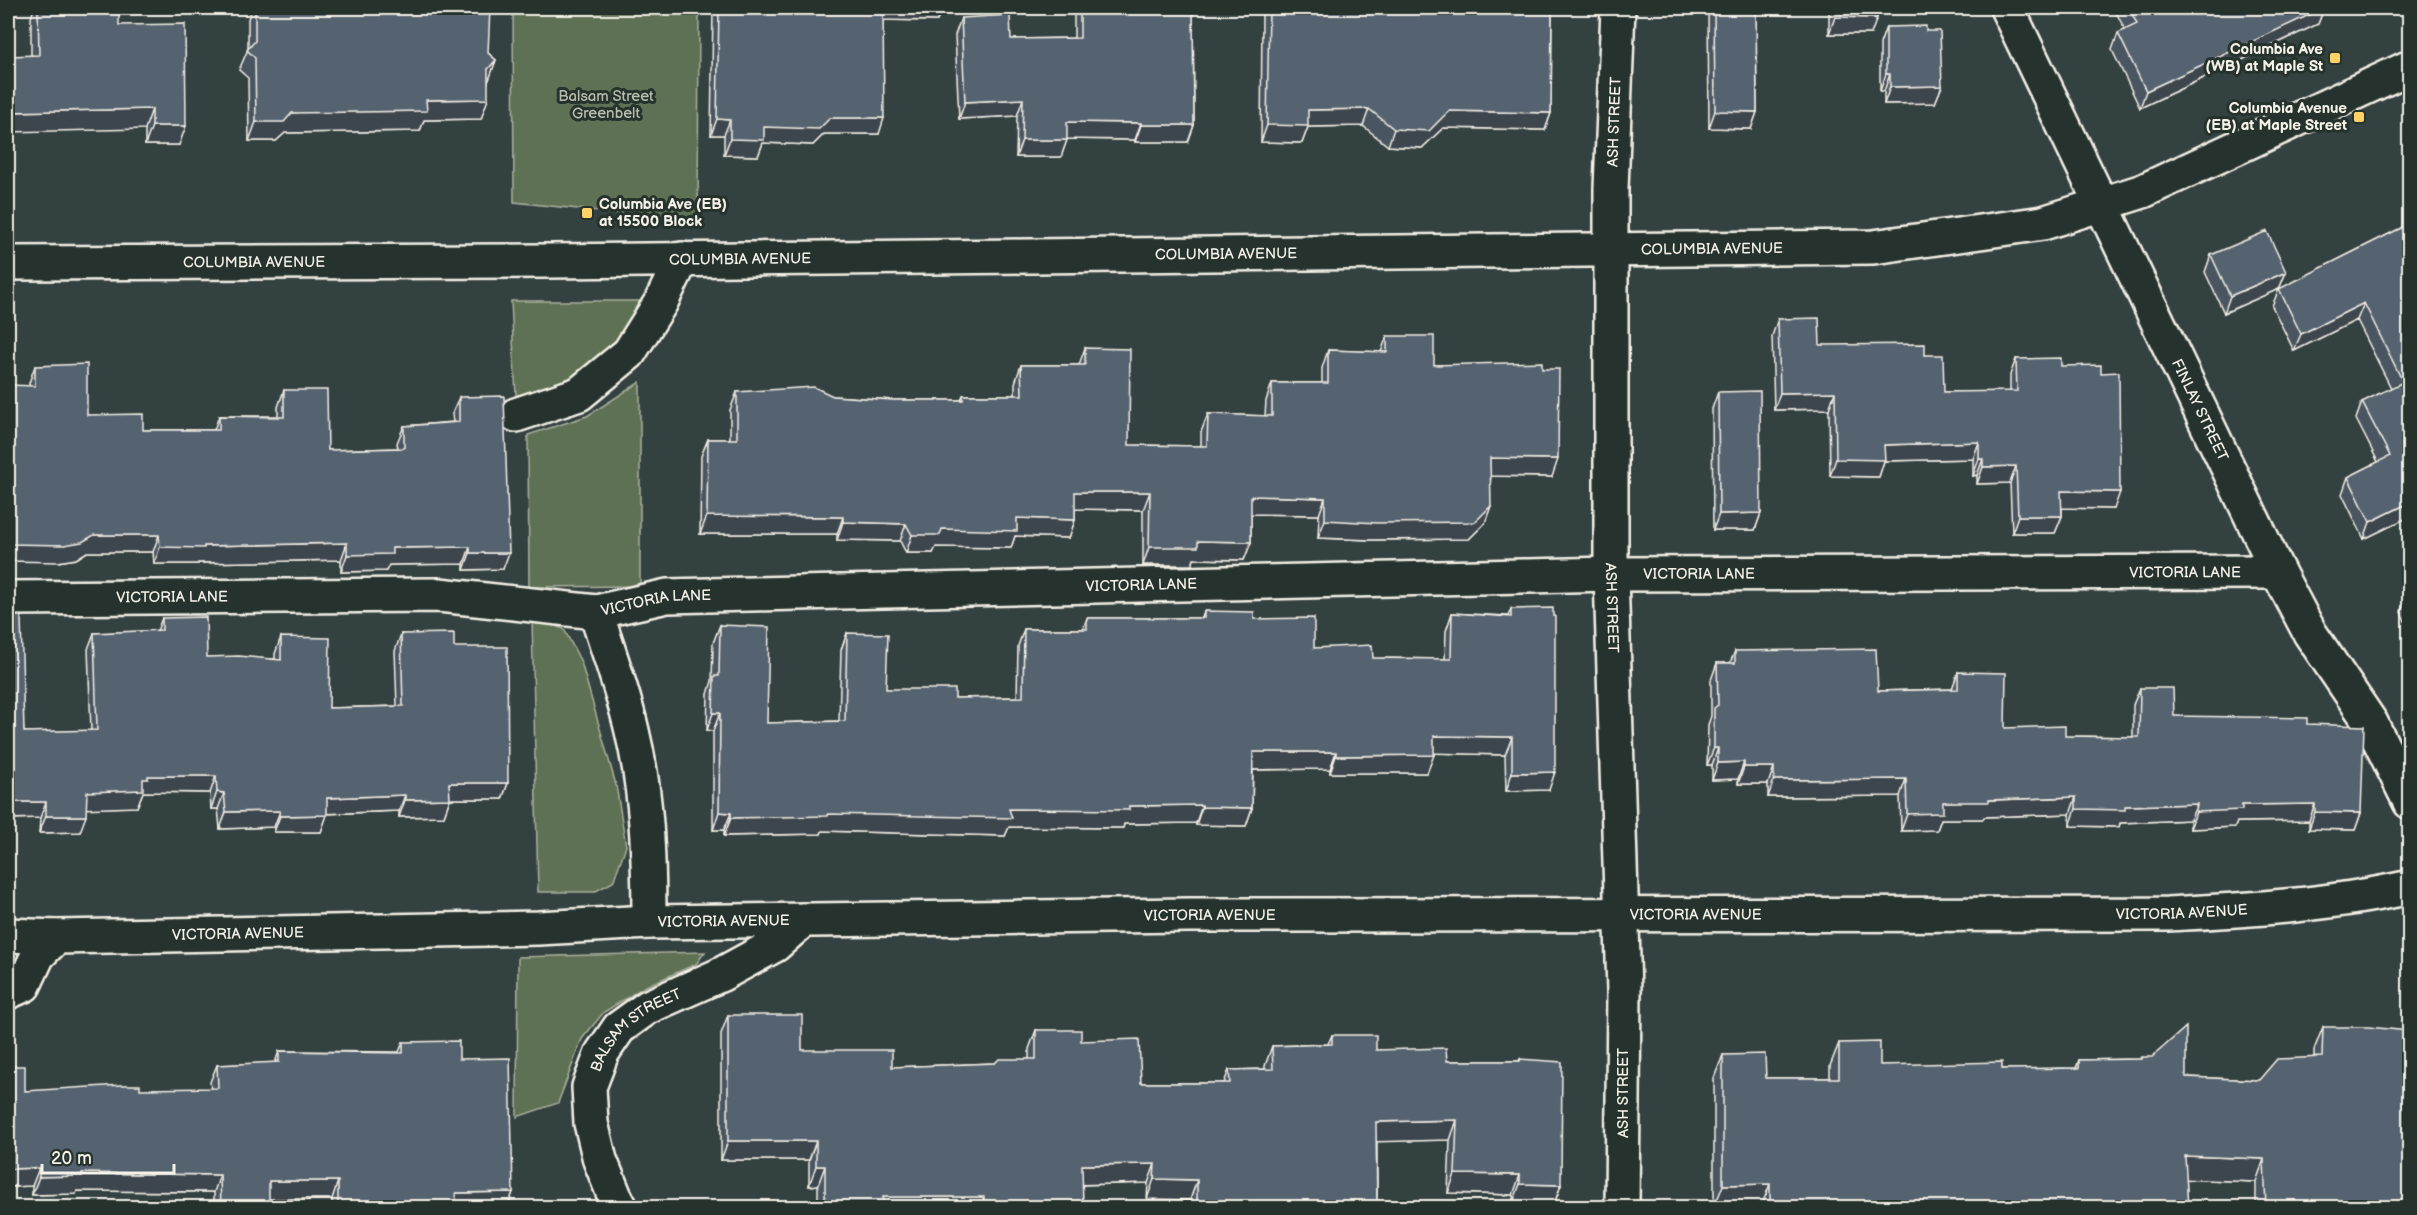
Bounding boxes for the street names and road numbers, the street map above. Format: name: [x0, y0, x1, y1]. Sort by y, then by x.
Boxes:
street label: ASH STREET: [1603, 77, 1626, 167]
street label: COLUMBIA AVENUE: [1641, 239, 1783, 259]
street label: COLUMBIA AVENUE: [1155, 244, 1297, 265]
street label: COLUMBIA AVENUE: [669, 249, 811, 270]
street label: COLUMBIA AVENUE: [183, 253, 325, 272]
street label: FINLAY STREET: [2167, 356, 2232, 464]
street label: ASH STREET: [1601, 563, 1622, 653]
street label: VICTORIA LANE: [2129, 563, 2241, 582]
street label: VICTORIA LANE: [1643, 565, 1755, 584]
street label: VICTORIA LANE: [1085, 575, 1197, 596]
street label: VICTORIA LANE: [599, 586, 711, 621]
street label: VICTORIA LANE: [116, 587, 228, 607]
street label: VICTORIA AVENUE: [2116, 900, 2248, 924]
street label: VICTORIA AVENUE: [1630, 905, 1762, 925]
street label: VICTORIA AVENUE: [1144, 906, 1276, 926]
street label: VICTORIA AVENUE: [658, 911, 790, 932]
street label: VICTORIA AVENUE: [172, 923, 304, 945]
street label: BALSAM STREET: [587, 984, 684, 1074]
street label: ASH STREET: [1614, 1048, 1633, 1138]

